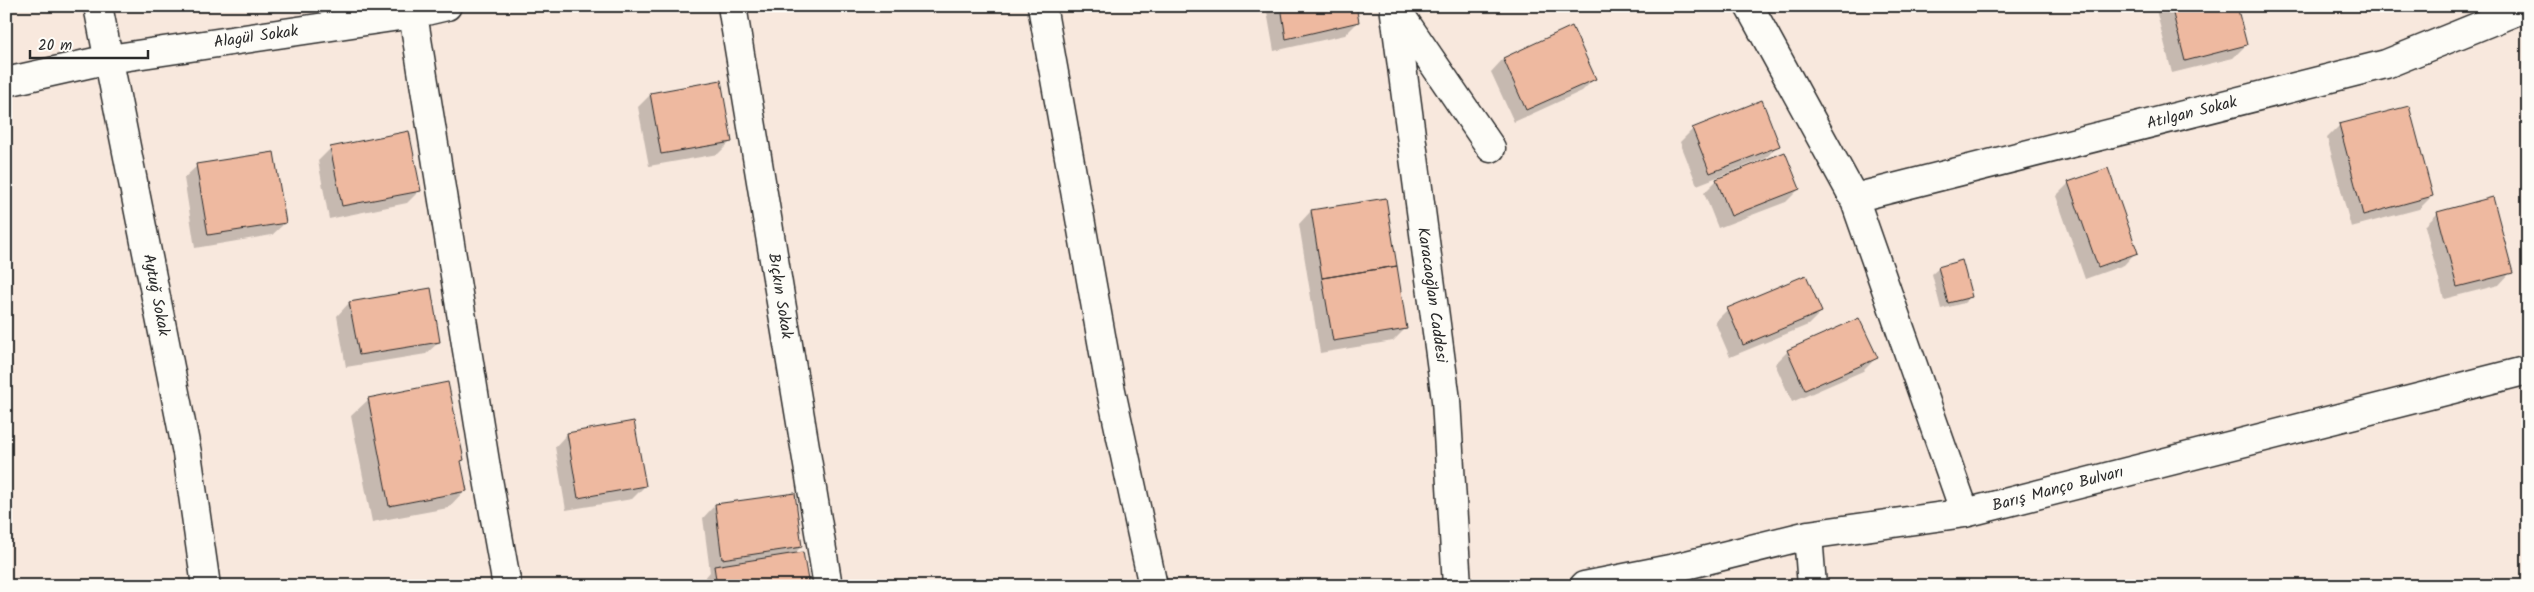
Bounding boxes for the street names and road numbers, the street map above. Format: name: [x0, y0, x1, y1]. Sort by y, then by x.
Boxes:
street label: Alagül Sokak: [212, 19, 300, 55]
street label: Atılgan Sokak: [2144, 90, 2240, 136]
street label: Karacaoğlan Caddesi: [1410, 226, 1454, 365]
street label: Bıçkın Sokak: [761, 251, 799, 341]
street label: Aytuğ Sokak: [136, 252, 176, 339]
street label: Barış Manço Bulvarı: [1989, 459, 2127, 519]

